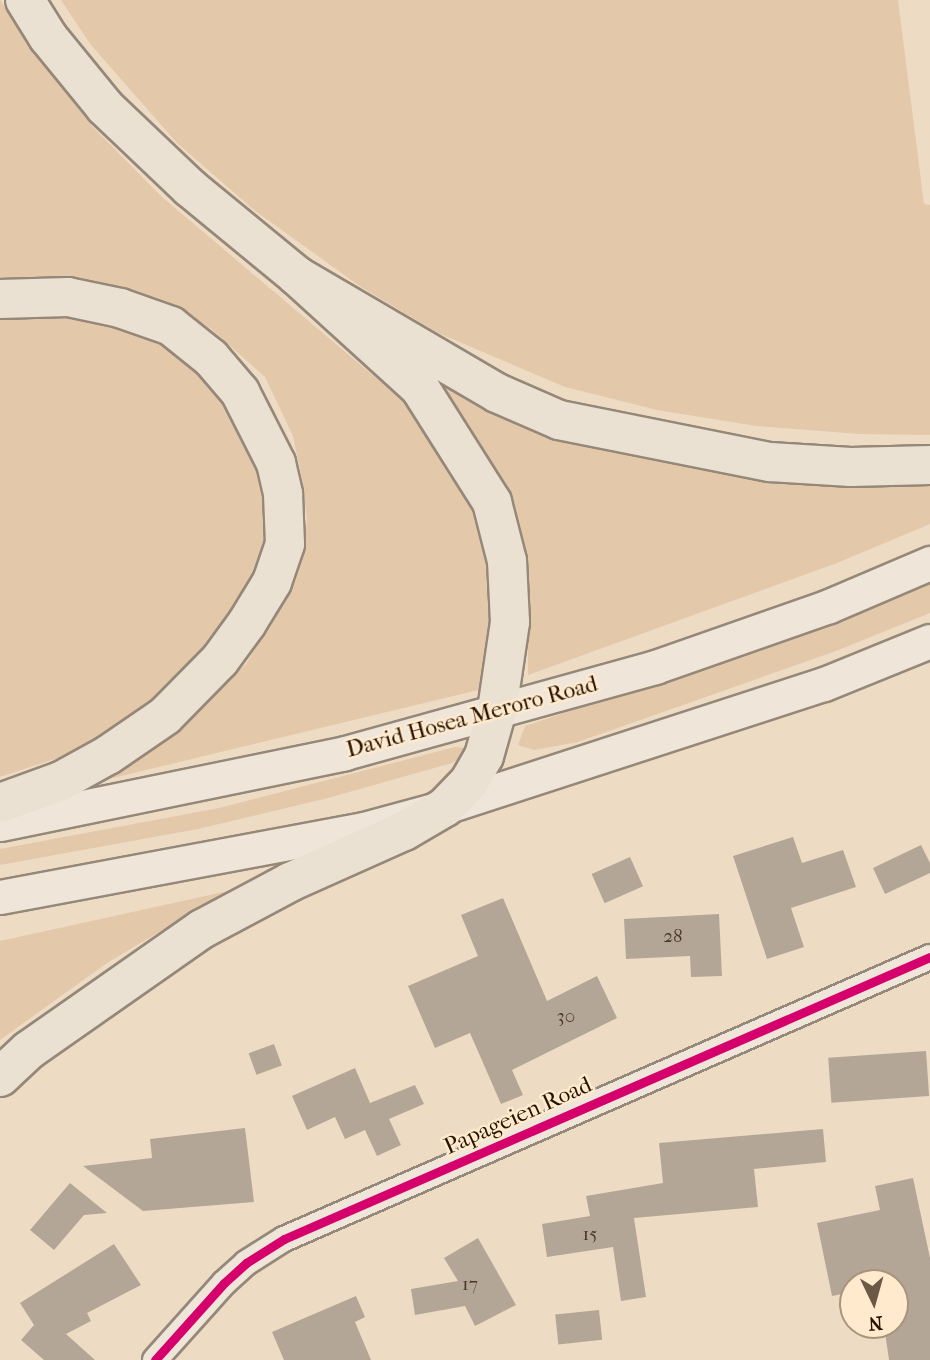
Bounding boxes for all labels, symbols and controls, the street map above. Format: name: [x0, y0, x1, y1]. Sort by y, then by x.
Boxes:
street label: David Hosea Meroro Road: [343, 670, 601, 764]
house number: 28: [663, 926, 683, 948]
house number: 30: [557, 1006, 575, 1028]
street label: Papageien Road: [440, 1071, 596, 1161]
house number: 15: [583, 1224, 597, 1246]
north arrow: [839, 1269, 909, 1339]
house number: 17: [462, 1274, 478, 1296]
text: N: [868, 1311, 884, 1335]

